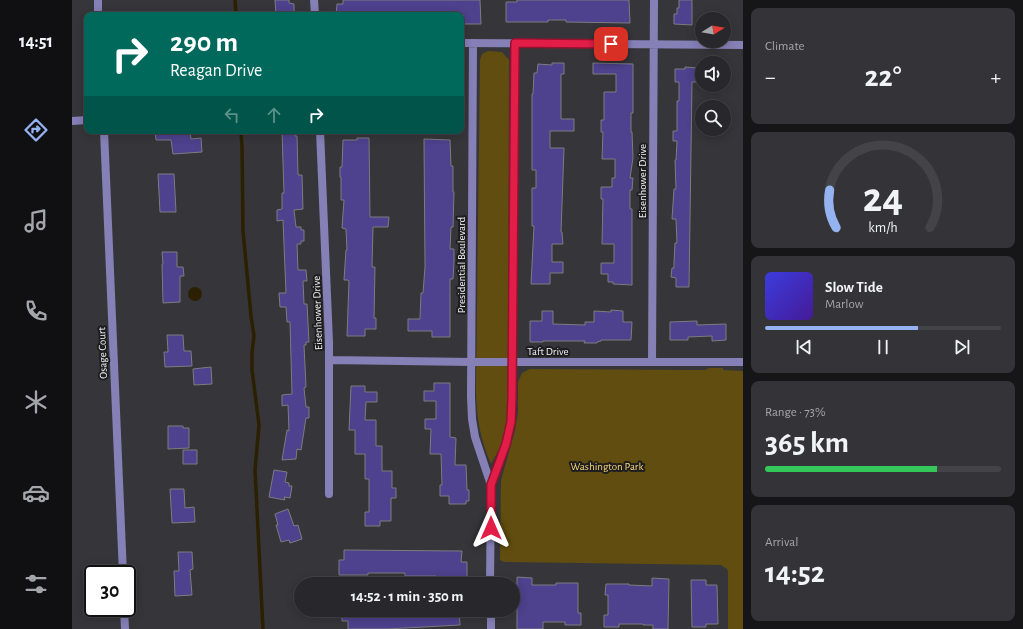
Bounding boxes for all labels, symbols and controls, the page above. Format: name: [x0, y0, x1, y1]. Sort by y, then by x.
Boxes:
north arrow: [695, 12, 731, 48]
map controls: [695, 12, 731, 136]
pin: [594, 27, 628, 61]
icon: right: [104, 28, 156, 80]
text: 290 m: [170, 29, 238, 57]
text: 14:51: [19, 33, 53, 51]
icon: arrive: [600, 33, 622, 55]
text: Climate: [765, 40, 804, 53]
button: sound: [695, 56, 731, 92]
text: Reagan Drive: [170, 62, 262, 80]
text: 22°: [864, 62, 902, 92]
text: −: [765, 66, 776, 88]
text: +: [990, 66, 1001, 88]
button: search: [695, 100, 731, 136]
icon: left: [221, 104, 243, 126]
icon: ahead: [263, 104, 285, 126]
icon: right: [305, 104, 327, 126]
icon: directions: [22, 116, 50, 144]
street label: Eisenhower Drive: [637, 144, 648, 218]
text: 24: [863, 178, 903, 219]
icon: music: [22, 207, 50, 235]
street label: Presidential Boulevard: [456, 216, 467, 313]
text: km/h: [868, 221, 898, 235]
street label: Eisenhower Drive: [311, 276, 324, 350]
text: Slow Tide: [825, 280, 883, 295]
icon: phone: [22, 297, 50, 325]
text: Marlow: [825, 298, 863, 311]
street label: Osage Court: [96, 326, 109, 379]
icon: previous: [793, 336, 815, 358]
icon: pause: [872, 336, 894, 358]
icon: next: [951, 336, 973, 358]
street label: Taft Drive: [527, 346, 569, 357]
icon: climate: [22, 388, 50, 416]
text: Range · 73%: [765, 406, 826, 419]
text: 365 km: [765, 428, 849, 458]
park label: Washington Park: [571, 461, 643, 472]
icon: car: [22, 479, 50, 507]
position arrow: [470, 507, 512, 549]
text: Arrival: [765, 536, 798, 549]
text: 14:52: [765, 558, 825, 588]
speed limit sign: 30: [84, 565, 136, 617]
icon: filters: [22, 570, 50, 598]
text: 14:52 · 1 min · 350 m: [351, 589, 463, 604]

